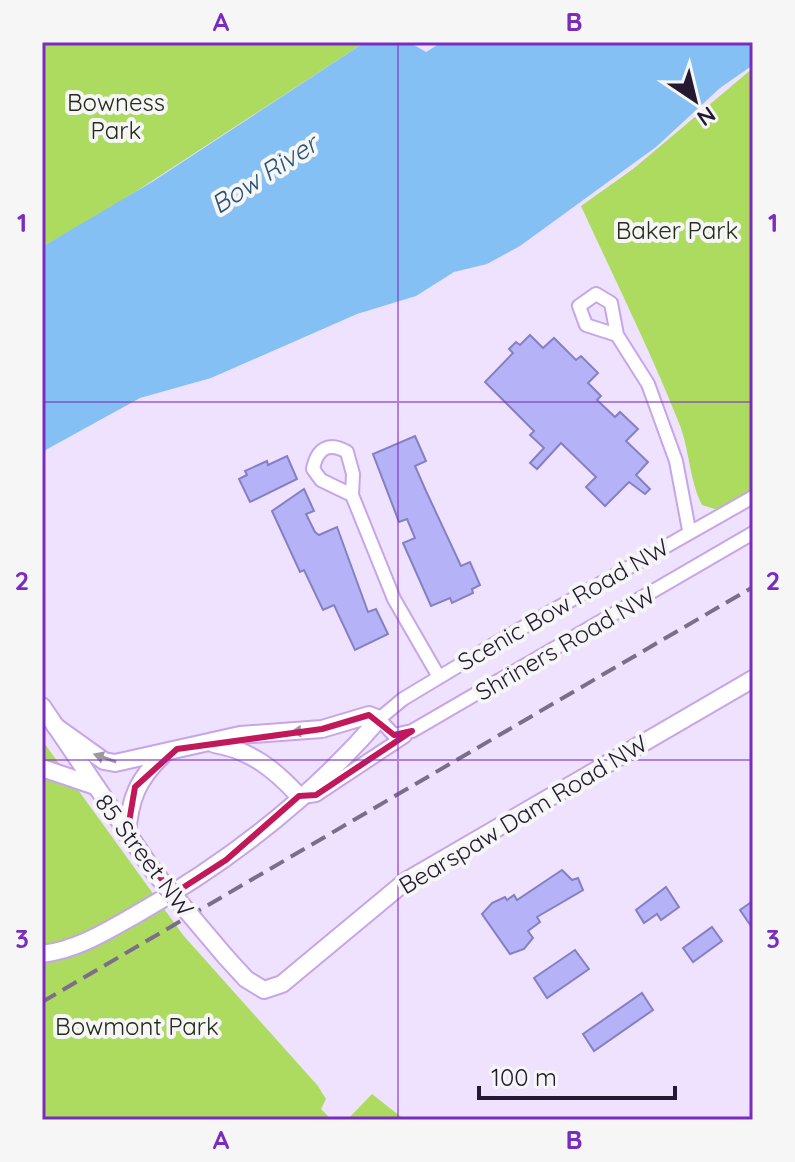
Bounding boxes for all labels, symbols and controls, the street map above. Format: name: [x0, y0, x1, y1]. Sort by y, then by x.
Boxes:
text: A: [213, 5, 230, 38]
text: B: [565, 5, 583, 38]
north arrow: [655, 60, 735, 140]
park label: Bowness Park: [67, 87, 165, 145]
text: N: [692, 100, 721, 132]
water label: Bow River: [204, 126, 326, 221]
text: 1: [17, 206, 27, 239]
text: 1: [768, 206, 778, 239]
park label: Baker Park: [616, 215, 738, 245]
street label: Scenic Bow Road NW: [452, 531, 674, 677]
text: 2: [15, 564, 29, 597]
text: 2: [766, 564, 780, 597]
street label: Shriners Road NW: [470, 579, 660, 707]
one-way arrow: [290, 725, 315, 738]
street label: Bearspaw Dam Road NW: [393, 728, 653, 900]
one-way arrow: [93, 751, 117, 763]
street label: 85 Street NW: [89, 788, 201, 922]
text: 3: [15, 922, 29, 955]
text: 3: [766, 922, 780, 955]
park label: Bowmont Park: [55, 1011, 219, 1041]
scale bar: [479, 1050, 675, 1100]
text: 100 m: [491, 1062, 557, 1092]
text: A: [213, 1123, 230, 1156]
text: B: [565, 1123, 583, 1156]

